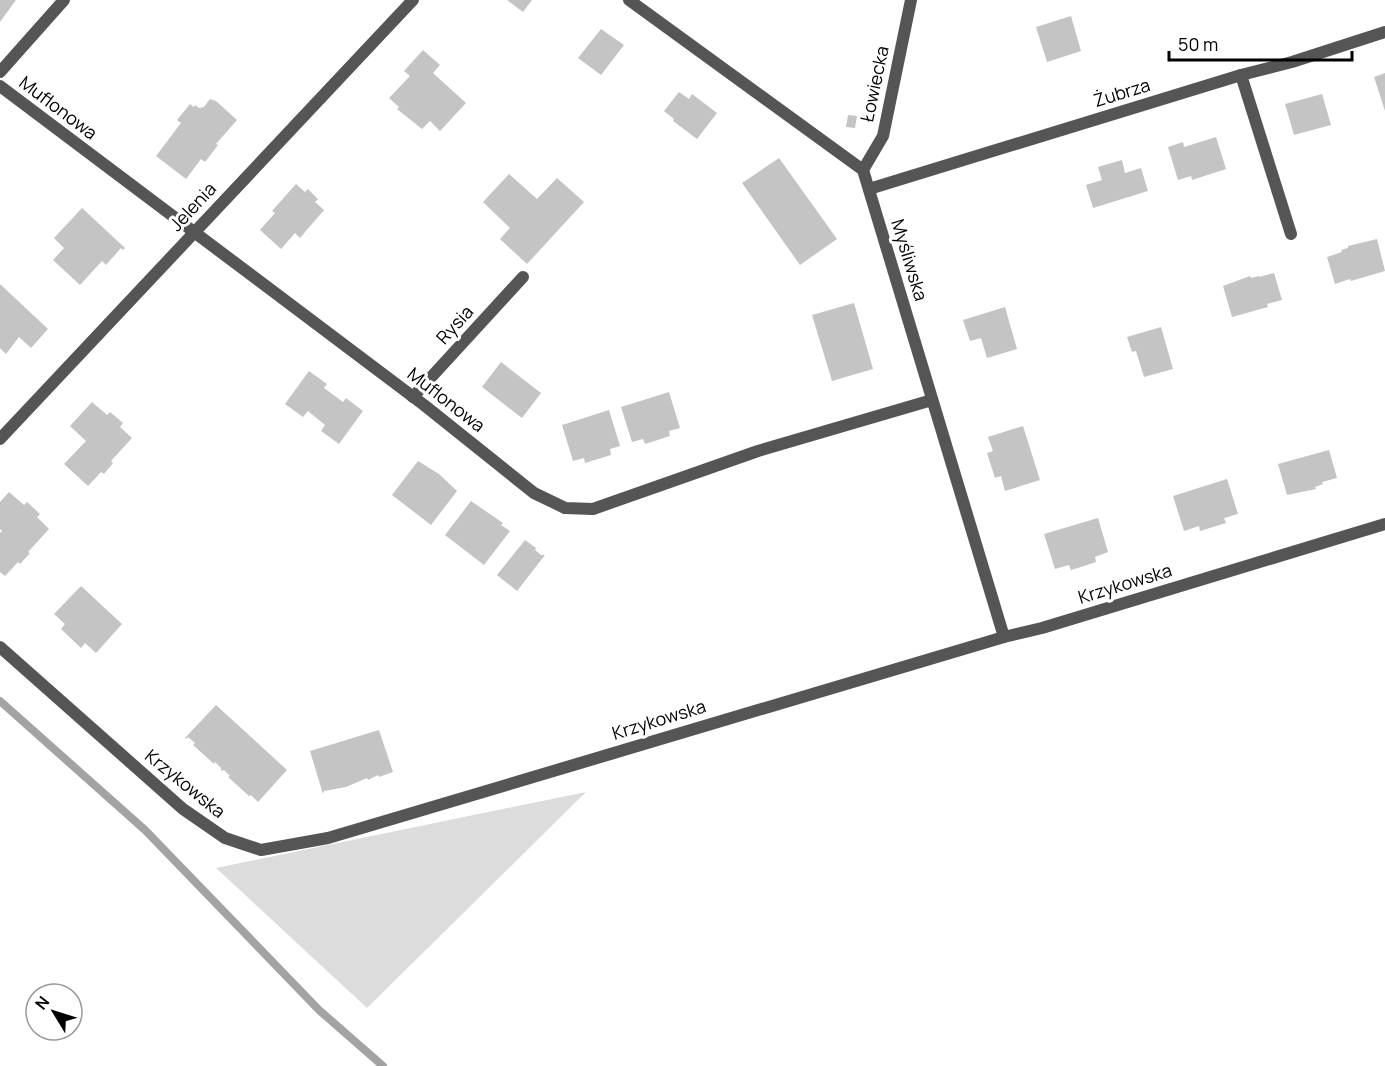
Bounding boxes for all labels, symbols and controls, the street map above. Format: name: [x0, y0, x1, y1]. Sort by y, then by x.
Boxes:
scale bar: [1169, 24, 1352, 62]
text: 50 m: [1178, 32, 1218, 56]
street label: Łowiecka: [854, 44, 894, 124]
street label: Muflonowa: [15, 70, 103, 144]
street label: Żubrza: [1091, 72, 1153, 112]
street label: Jelenia: [164, 177, 221, 236]
street label: Myśliwska: [886, 216, 934, 304]
street label: Rysia: [430, 300, 478, 349]
street label: Muflonowa: [403, 361, 490, 437]
street label: Krzykowska: [1075, 557, 1174, 609]
street label: Krzykowska: [609, 693, 708, 745]
street label: Krzykowska: [140, 743, 231, 823]
north arrow: [24, 982, 84, 1042]
text: N: [30, 991, 54, 1014]

